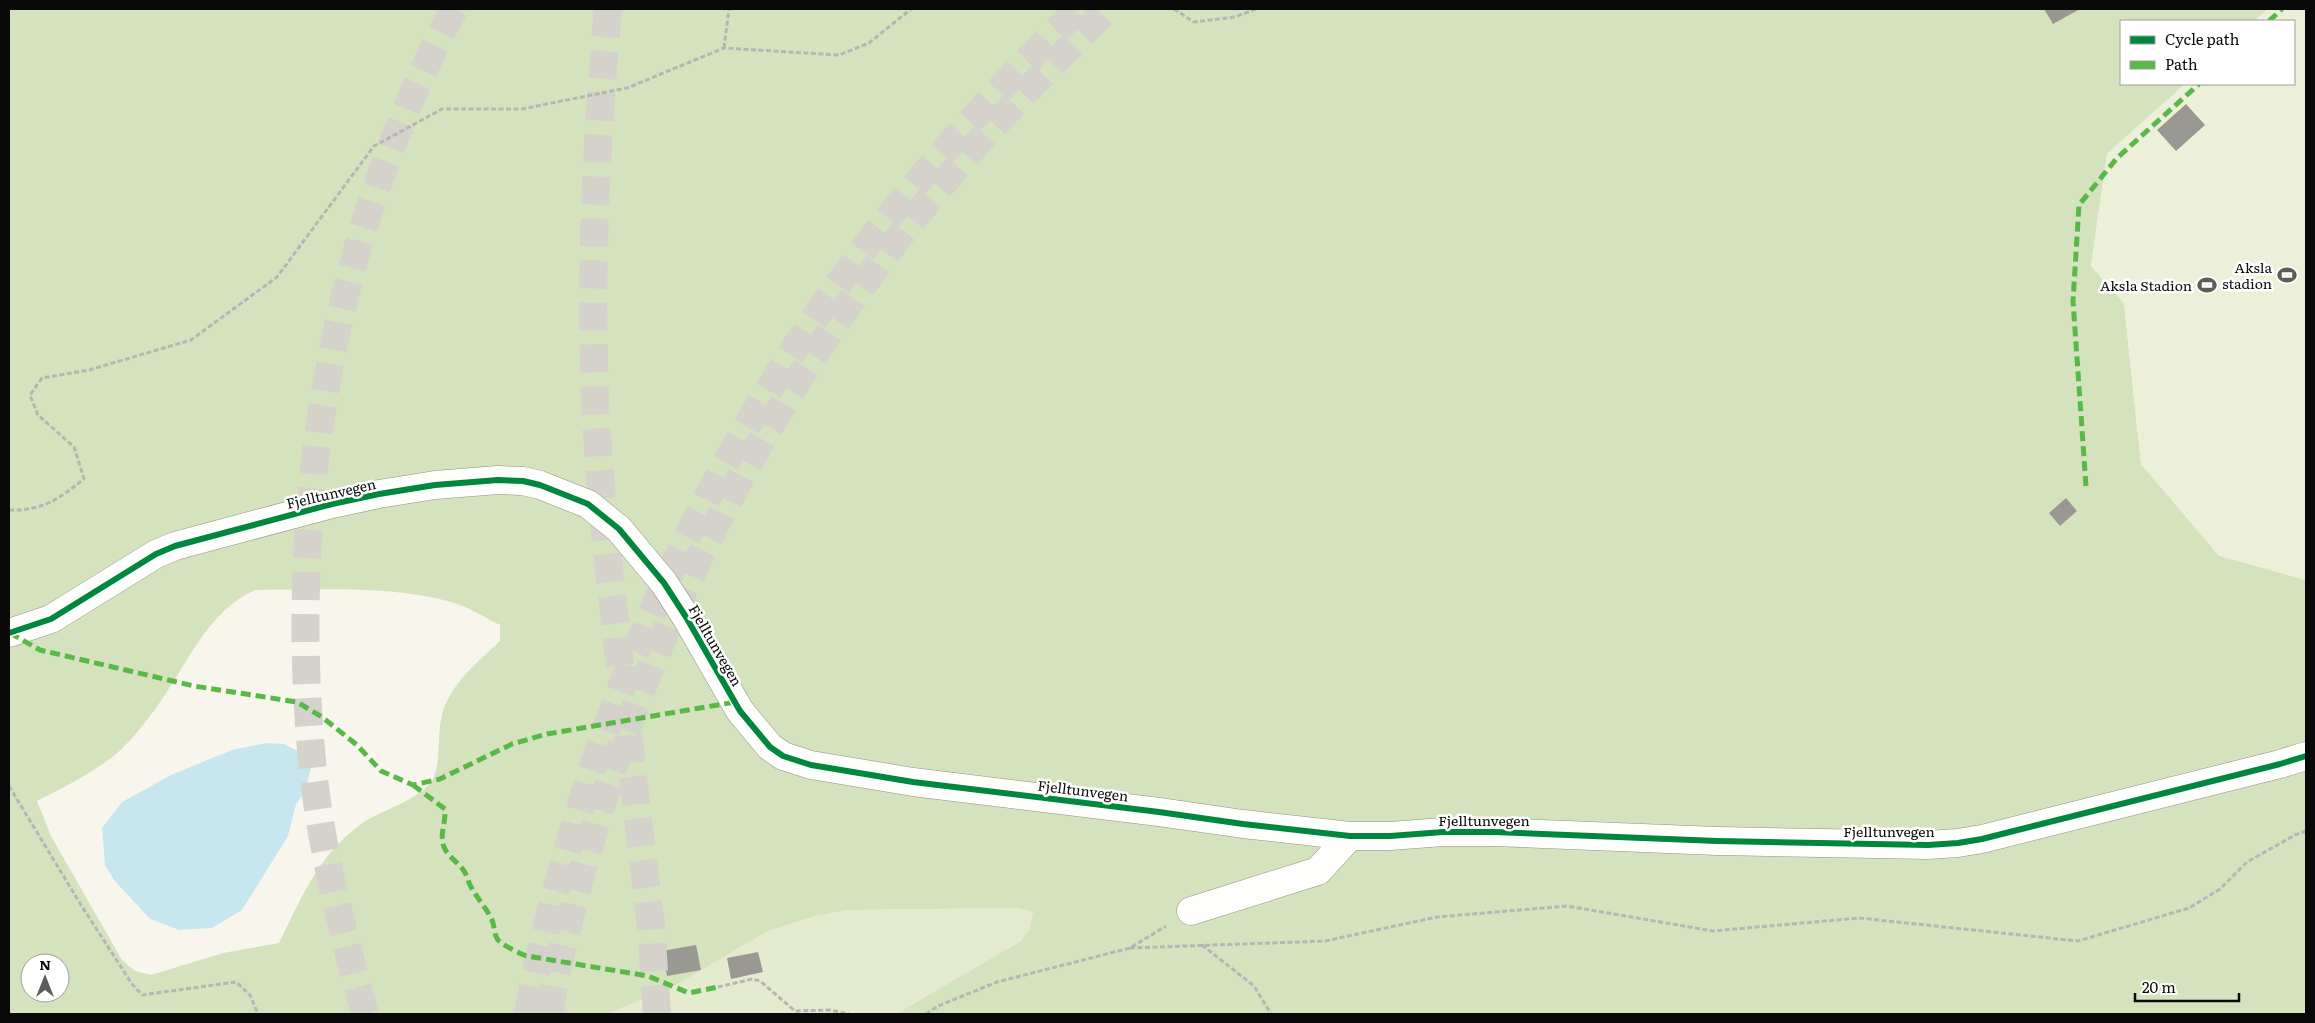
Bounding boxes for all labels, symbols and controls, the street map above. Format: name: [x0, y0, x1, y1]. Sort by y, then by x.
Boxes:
legend: [2120, 20, 2295, 85]
text: Cycle path: [2165, 27, 2240, 50]
text: Path: [2165, 52, 2198, 75]
place label: Aksla stadion: [2222, 257, 2272, 293]
sports icon: Aksla stadion: [2276, 264, 2298, 286]
sports icon: Aksla Stadion: [2196, 274, 2218, 296]
place label: Aksla Stadion: [2100, 275, 2192, 295]
street label: Fjelltunvegen: [284, 473, 378, 513]
street label: Fjelltunvegen: [685, 600, 747, 690]
street label: Fjelltunvegen: [1036, 775, 1130, 805]
street label: Fjelltunvegen: [1438, 810, 1530, 830]
street label: Fjelltunvegen: [1843, 821, 1935, 841]
north arrow: [20, 953, 70, 1003]
text: N: [39, 954, 51, 974]
scale bar: [2135, 970, 2239, 1002]
text: 20 m: [2142, 975, 2176, 998]

